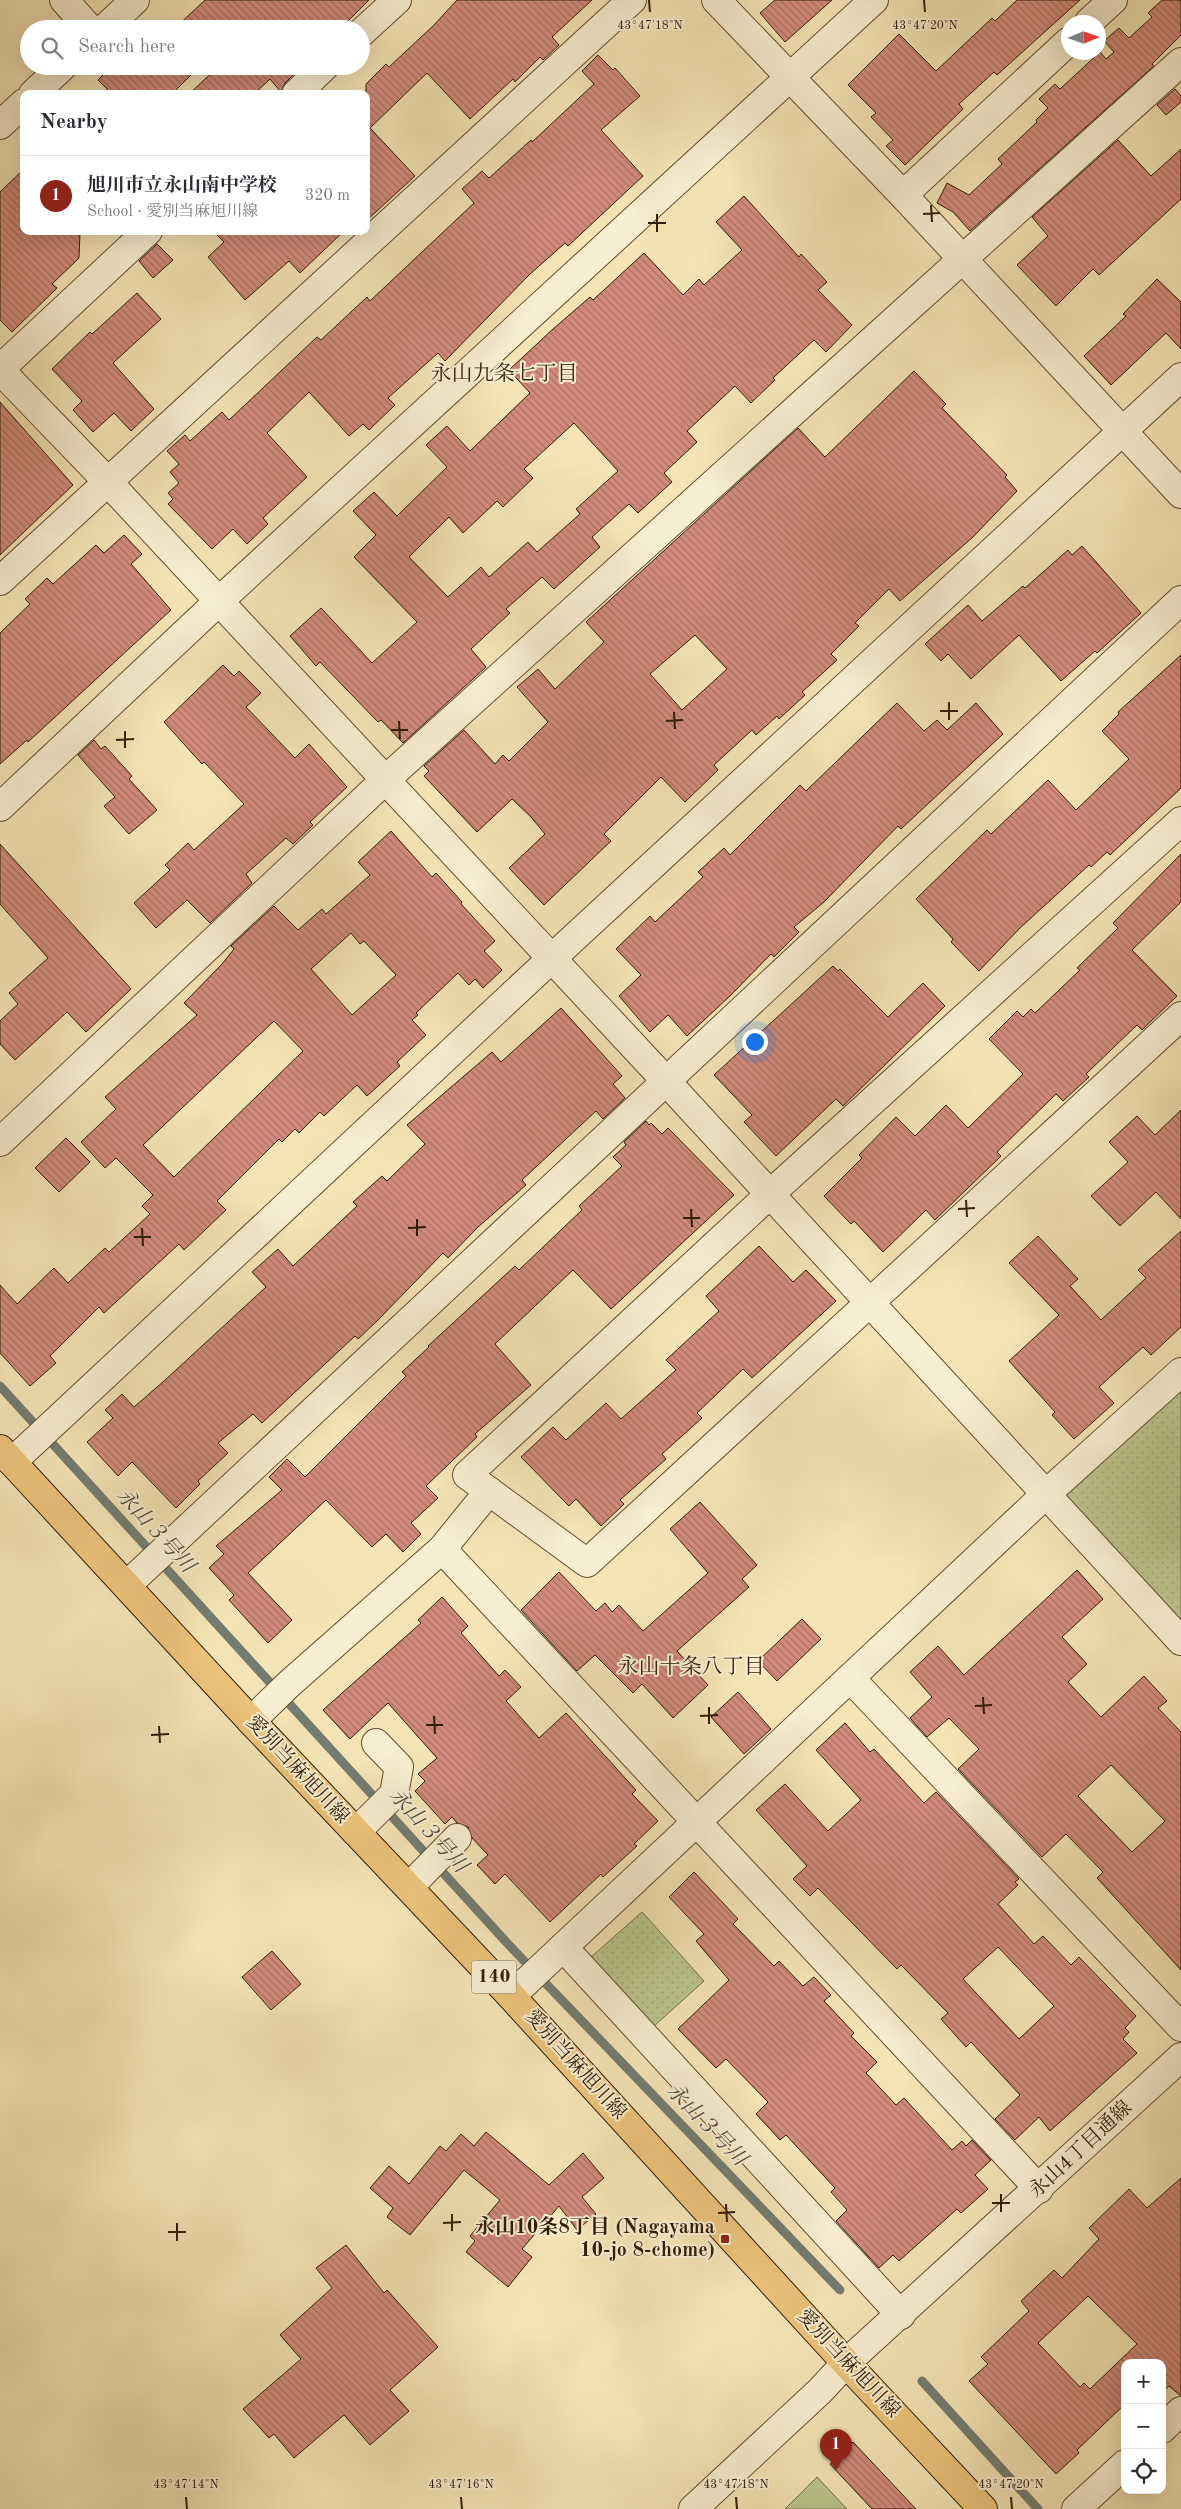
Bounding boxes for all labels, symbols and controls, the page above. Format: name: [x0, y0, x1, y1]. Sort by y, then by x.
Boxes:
north arrow: [1061, 15, 1106, 60]
search box: [20, 20, 370, 75]
text: 43°47'18"N: [617, 20, 683, 32]
text: 43°47'20"N: [892, 20, 958, 32]
icon: search: [38, 34, 66, 62]
text: Search here: [78, 38, 175, 57]
text: Nearby: [40, 112, 108, 133]
text: 旭川市立永山南中学校: [87, 177, 277, 196]
text: 1: [51, 188, 61, 204]
text: 320 m: [305, 188, 350, 204]
text: School · 愛別当麻旭川線: [87, 204, 258, 220]
district label: 永山九条七丁目: [431, 362, 578, 385]
your location: [742, 1029, 768, 1055]
water label: 永山３号川: [112, 1484, 201, 1579]
district label: 永山十条八丁目: [618, 1655, 765, 1678]
street label: 愛別当麻旭川線: [242, 1711, 354, 1828]
water label: 永山３号川: [385, 1784, 474, 1879]
road number: 140: [472, 1960, 516, 1994]
street label: 愛別当麻旭川線: [521, 2005, 631, 2124]
water label: 永山３号川: [662, 2079, 753, 2171]
street label: 永山4丁目通線: [1025, 2096, 1136, 2202]
place label: 永山10条8丁目 (Nagayama 10-jo 8-chome): [475, 2215, 715, 2261]
marker: 永山10条8丁目 (Nagayama 10-jo 8-chome): [719, 2233, 731, 2245]
street label: 愛別当麻旭川線: [793, 2305, 905, 2422]
map controls: [1121, 2359, 1166, 2494]
button: +: [1121, 2359, 1166, 2404]
button: −: [1121, 2404, 1166, 2449]
pin: 1: [820, 2429, 852, 2470]
button: locate: [1121, 2449, 1166, 2494]
text: 43°47'14"N: [153, 2479, 219, 2491]
text: 43°47'16"N: [428, 2479, 494, 2491]
text: 43°47'18"N: [703, 2479, 769, 2491]
text: 43°47'20"N: [978, 2479, 1044, 2491]

